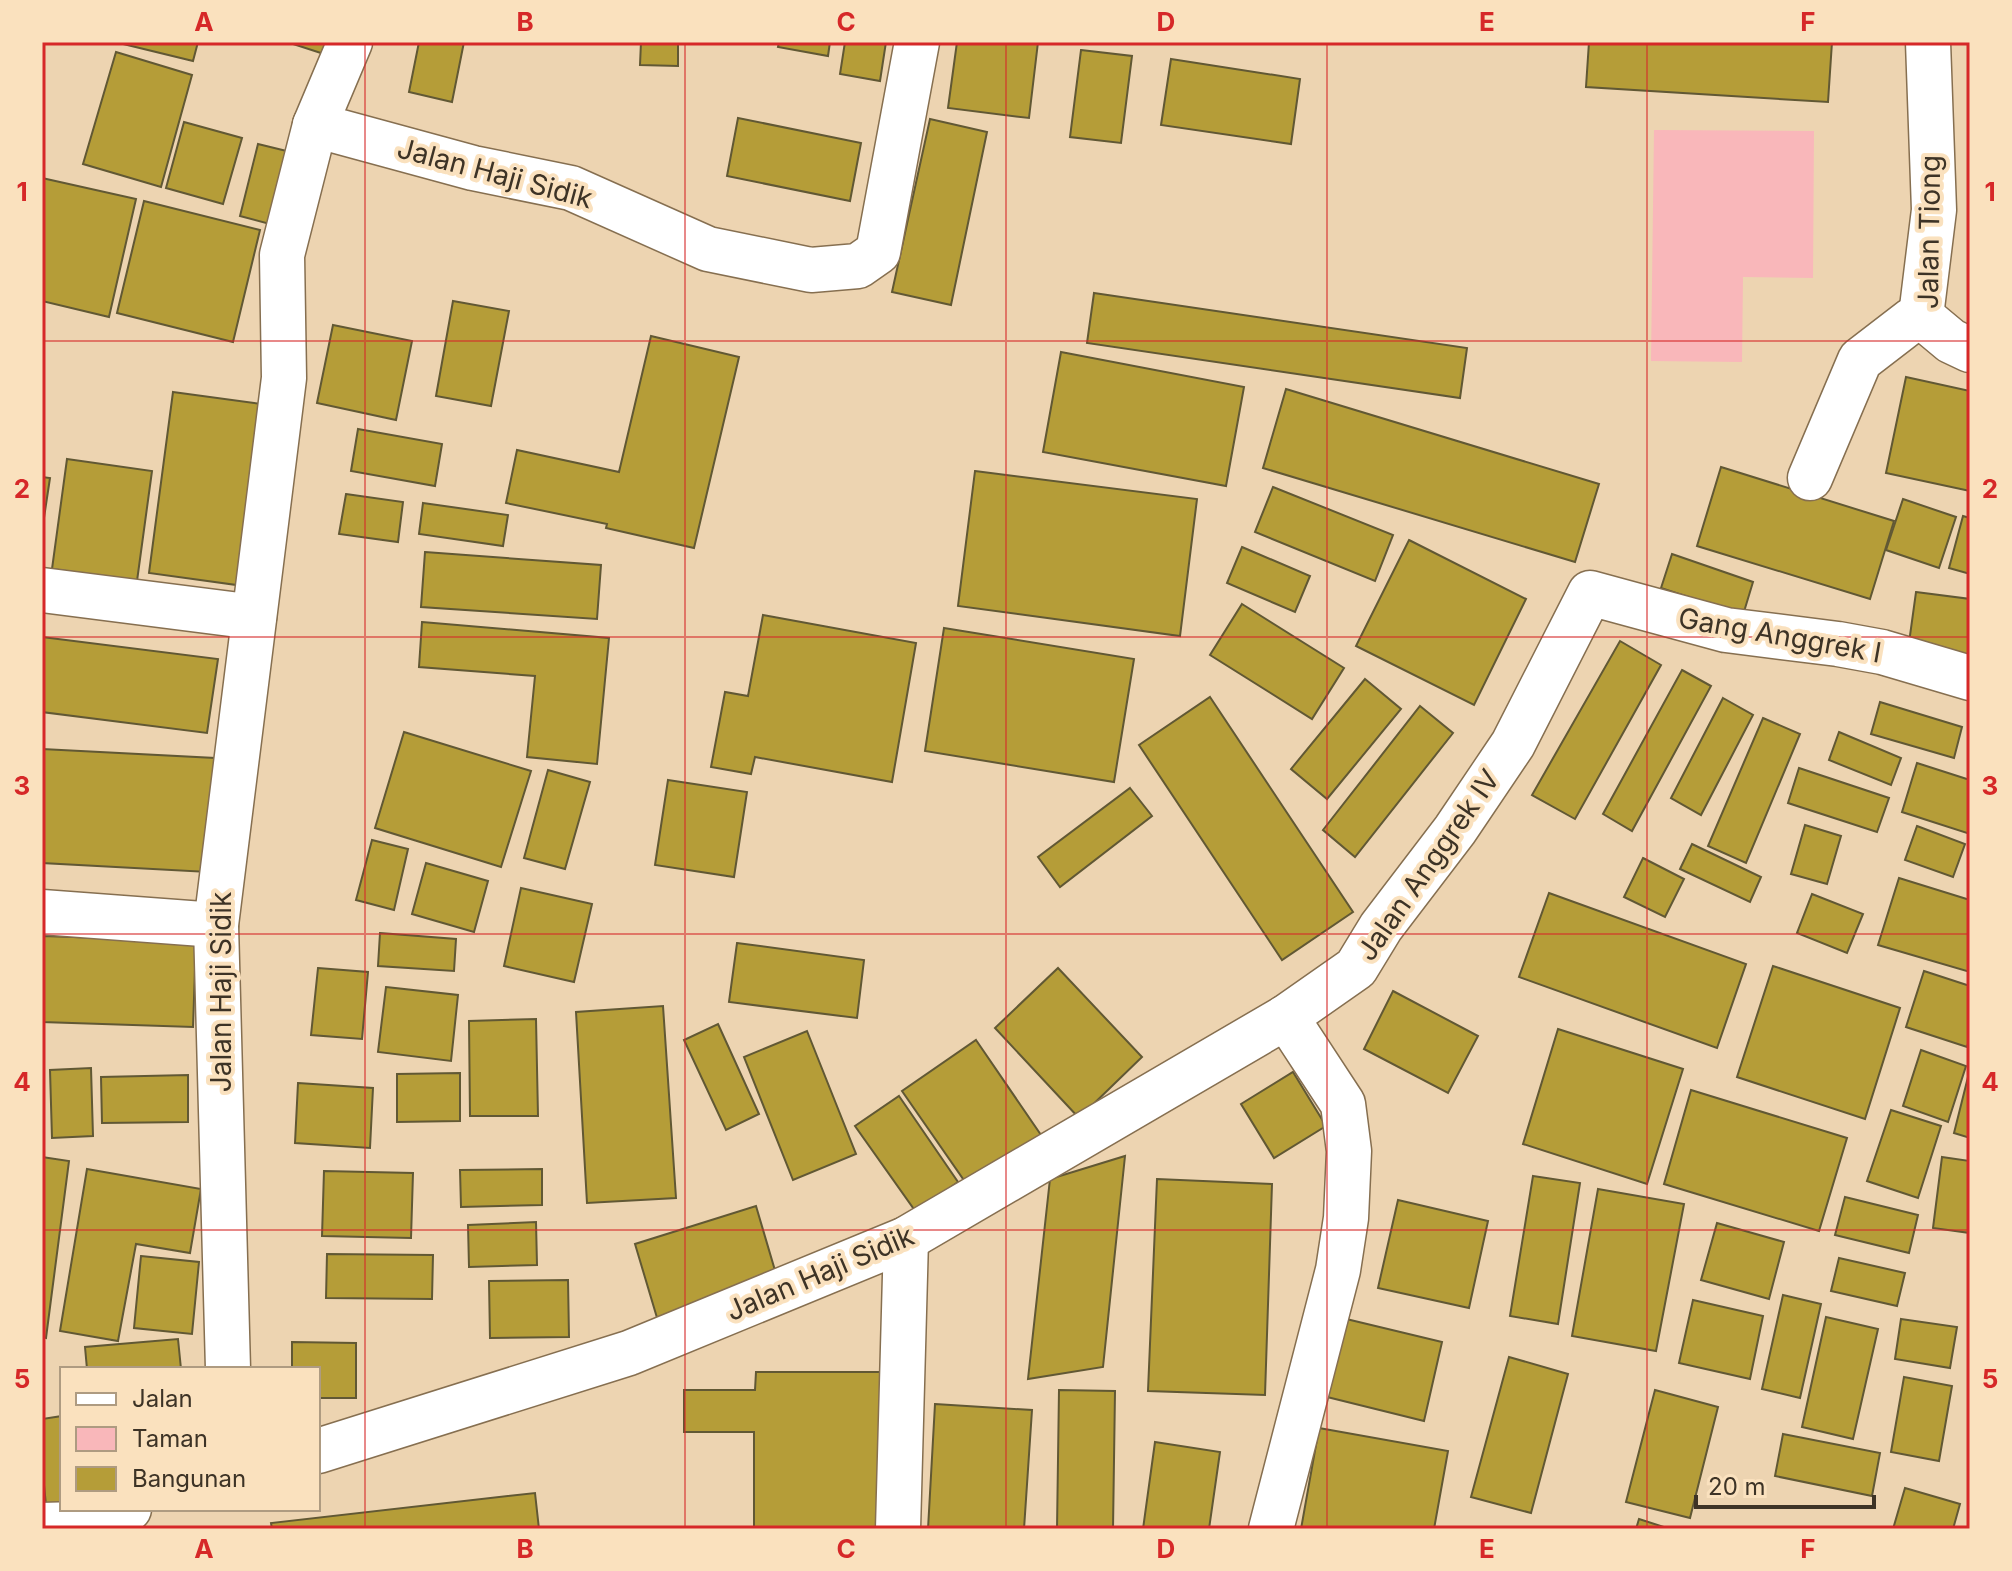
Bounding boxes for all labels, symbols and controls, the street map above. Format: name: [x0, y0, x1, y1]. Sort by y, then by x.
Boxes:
text: A: [194, 6, 214, 37]
text: B: [516, 6, 534, 37]
text: C: [836, 6, 856, 37]
text: D: [1157, 6, 1175, 37]
text: E: [1479, 6, 1495, 37]
text: F: [1800, 6, 1816, 37]
street label: Jalan Haji Sidik: [394, 131, 596, 215]
street label: Jalan Tiong: [1911, 155, 1947, 309]
text: 1: [16, 176, 28, 207]
text: 1: [1984, 176, 1996, 207]
text: 2: [14, 473, 30, 504]
text: 2: [1982, 473, 1998, 504]
street label: Gang Anggrek I: [1676, 600, 1884, 670]
street label: Jalan Anggrek IV: [1349, 763, 1507, 967]
text: 3: [14, 770, 30, 801]
text: 3: [1982, 770, 1998, 801]
street label: Jalan Haji Sidik: [204, 892, 238, 1092]
text: 4: [13, 1066, 31, 1097]
text: 4: [1981, 1066, 1999, 1097]
street label: Jalan Haji Sidik: [721, 1218, 919, 1328]
text: 5: [14, 1363, 30, 1394]
text: 5: [1982, 1363, 1998, 1394]
legend: [60, 1367, 320, 1511]
text: Jalan: [132, 1384, 193, 1413]
text: Taman: [132, 1424, 208, 1453]
scale bar: [1696, 1459, 1874, 1509]
text: Bangunan: [132, 1464, 246, 1493]
text: 20 m: [1708, 1472, 1766, 1501]
text: A: [194, 1533, 214, 1564]
text: B: [516, 1533, 534, 1564]
text: C: [836, 1533, 856, 1564]
text: D: [1157, 1533, 1175, 1564]
text: E: [1479, 1533, 1495, 1564]
text: F: [1800, 1533, 1816, 1564]

